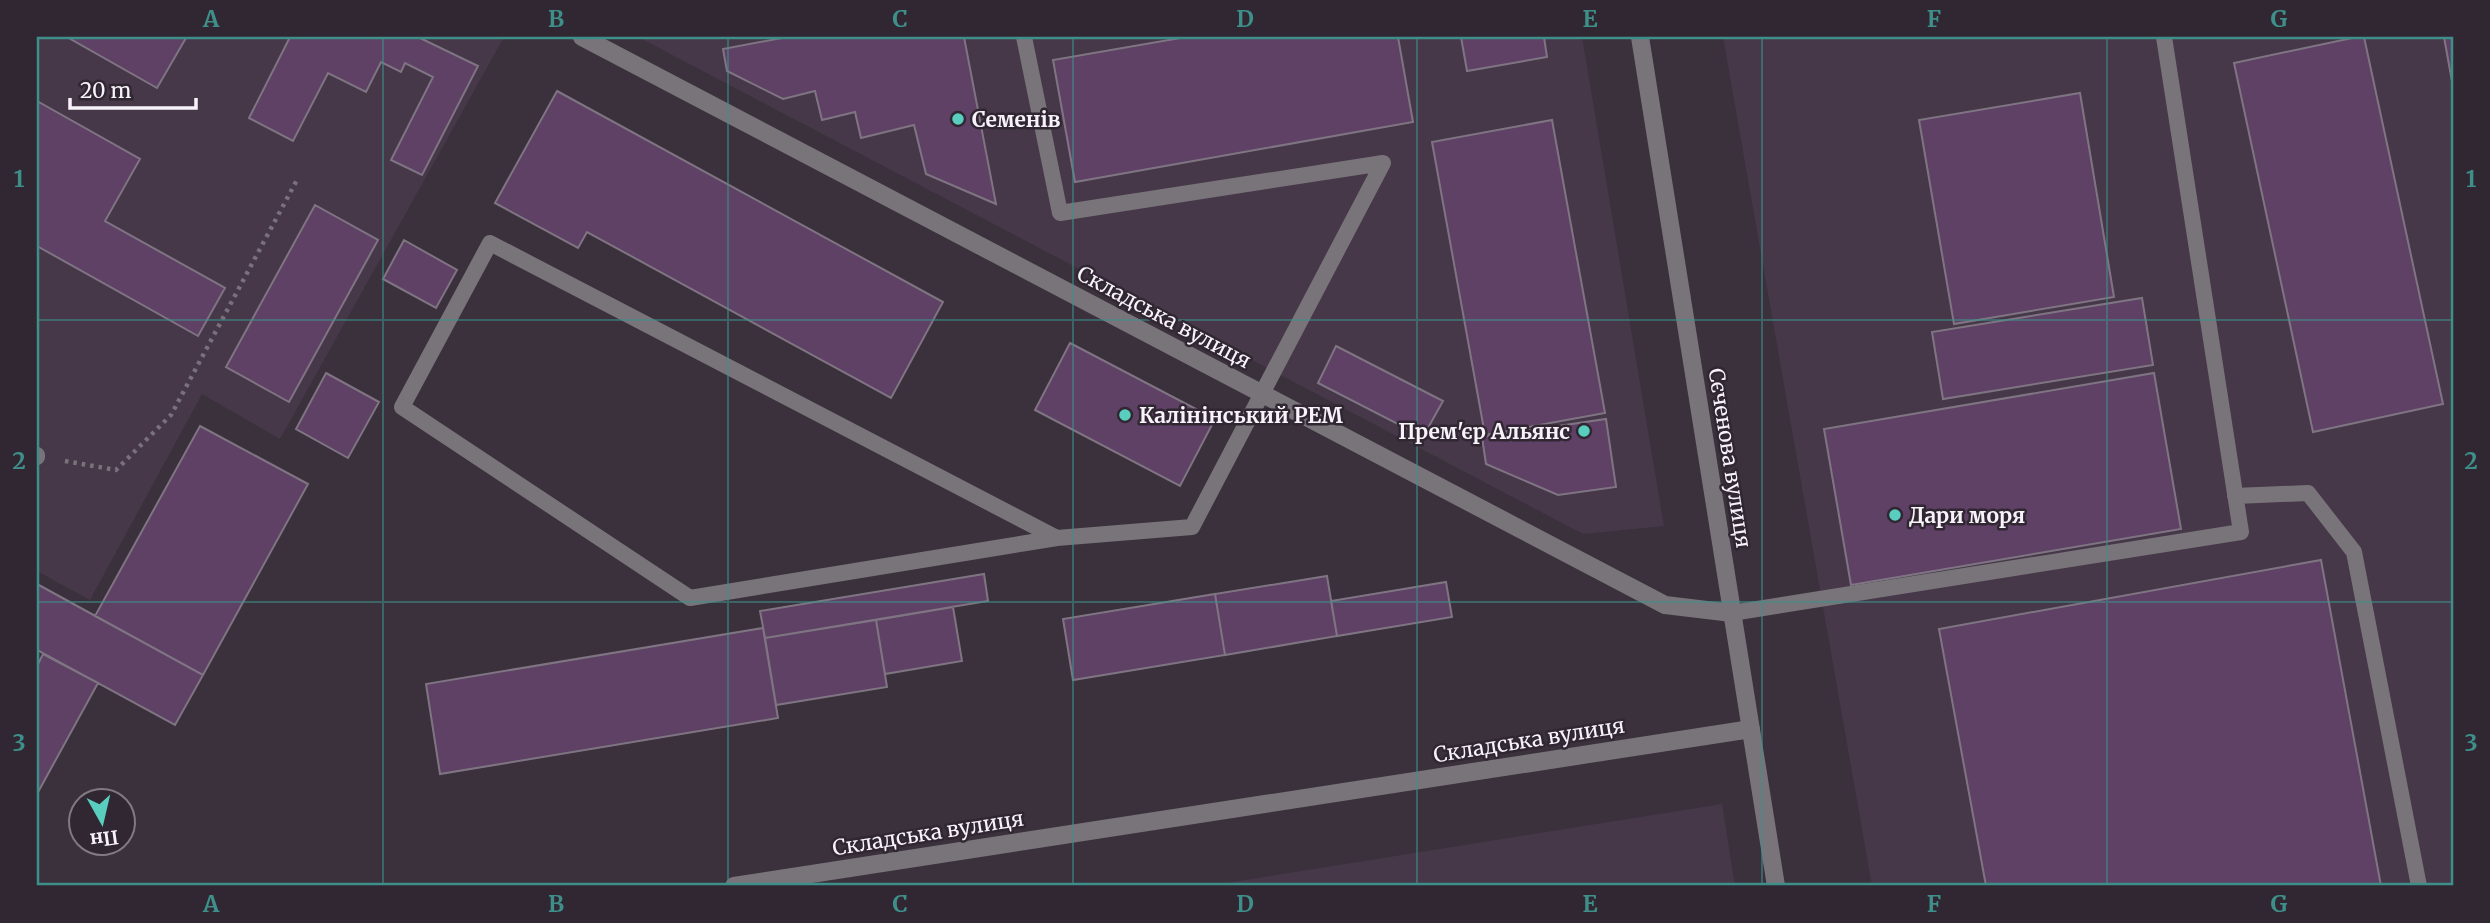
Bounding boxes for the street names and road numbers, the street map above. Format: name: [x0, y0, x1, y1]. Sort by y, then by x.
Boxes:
street label: Складська вулиця: [1072, 260, 1256, 374]
street label: Сєченова вулиця: [1702, 366, 1758, 550]
street label: Складська вулиця: [1431, 712, 1627, 768]
street label: Складська вулиця: [830, 805, 1026, 861]

